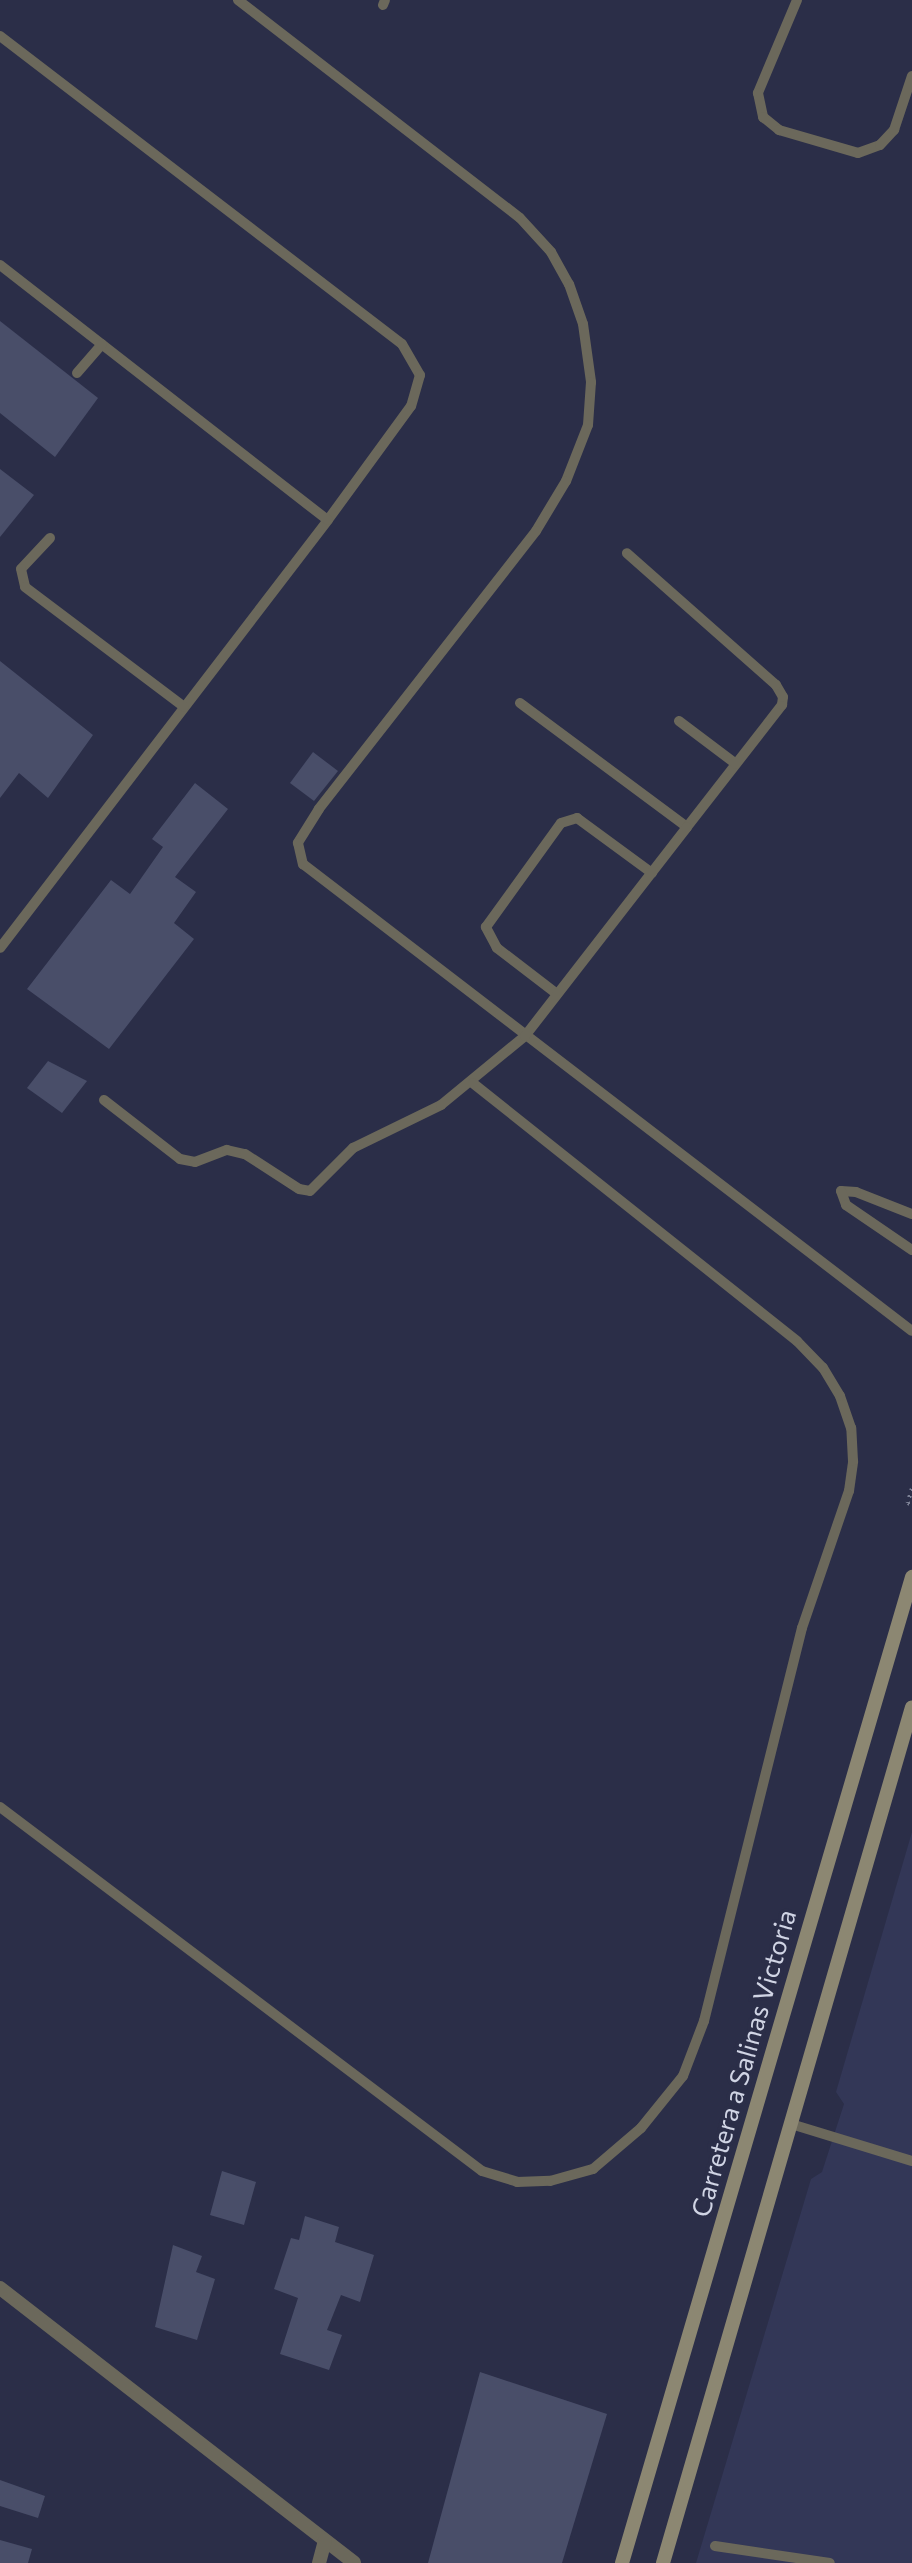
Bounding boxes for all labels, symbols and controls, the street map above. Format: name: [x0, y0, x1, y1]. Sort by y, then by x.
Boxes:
street label: Carretera a Salinas Victoria: [684, 1906, 802, 2220]

